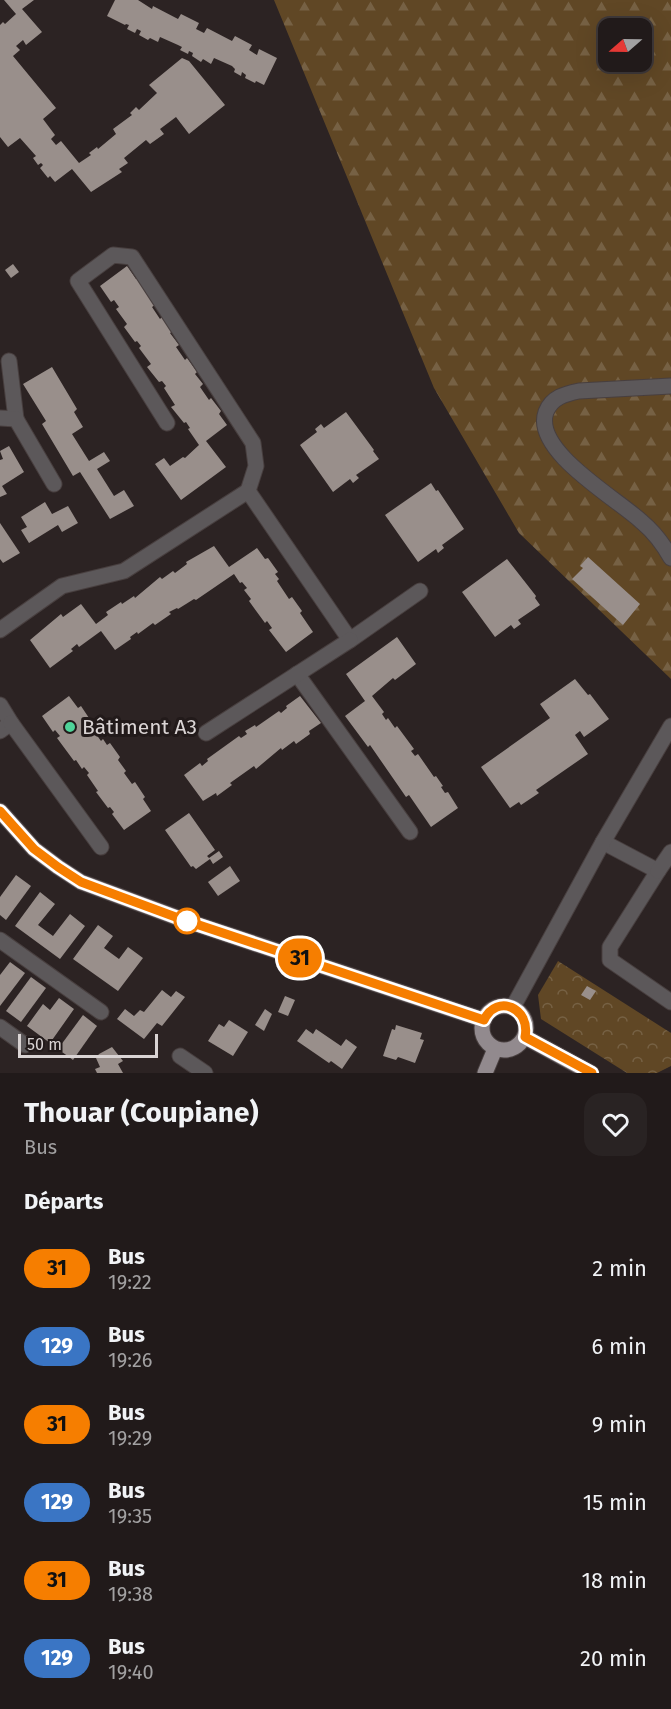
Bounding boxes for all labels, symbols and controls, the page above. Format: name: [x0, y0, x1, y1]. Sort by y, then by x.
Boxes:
north arrow: [598, 18, 652, 72]
map controls: [598, 18, 652, 72]
place label: Bâtiment A3: [82, 714, 197, 740]
marker: Bâtiment A3: [63, 720, 77, 734]
unlabelled marker: [174, 908, 200, 934]
line badge: 31: [273, 938, 327, 978]
text: 31: [290, 945, 310, 971]
scale bar: [18, 1031, 158, 1058]
text: 50 m: [27, 1035, 62, 1054]
button: heart: [584, 1093, 647, 1156]
text: Thouar (Coupiane): [24, 1096, 259, 1129]
text: Bus: [24, 1135, 57, 1159]
text: Départs: [24, 1188, 103, 1215]
text: Bus: [108, 1243, 145, 1270]
text: 31: [47, 1255, 67, 1281]
text: 2 min: [592, 1255, 647, 1282]
text: 19:22: [108, 1270, 152, 1294]
text: Bus: [108, 1321, 145, 1348]
text: 129: [41, 1333, 73, 1359]
text: 6 min: [591, 1333, 647, 1360]
text: 19:26: [108, 1348, 153, 1372]
text: Bus: [108, 1399, 145, 1426]
text: 31: [47, 1411, 67, 1437]
text: 9 min: [592, 1411, 647, 1438]
text: 19:29: [108, 1426, 152, 1450]
text: Bus: [108, 1477, 145, 1504]
text: 129: [41, 1489, 73, 1515]
text: 15 min: [583, 1489, 647, 1516]
text: 19:35: [108, 1504, 152, 1528]
text: Bus: [108, 1555, 145, 1582]
text: 31: [47, 1567, 67, 1593]
text: 18 min: [582, 1567, 647, 1594]
text: 19:38: [108, 1582, 153, 1606]
text: Bus: [108, 1633, 145, 1660]
text: 129: [41, 1645, 73, 1671]
text: 20 min: [580, 1645, 647, 1672]
text: 19:40: [108, 1660, 154, 1684]

